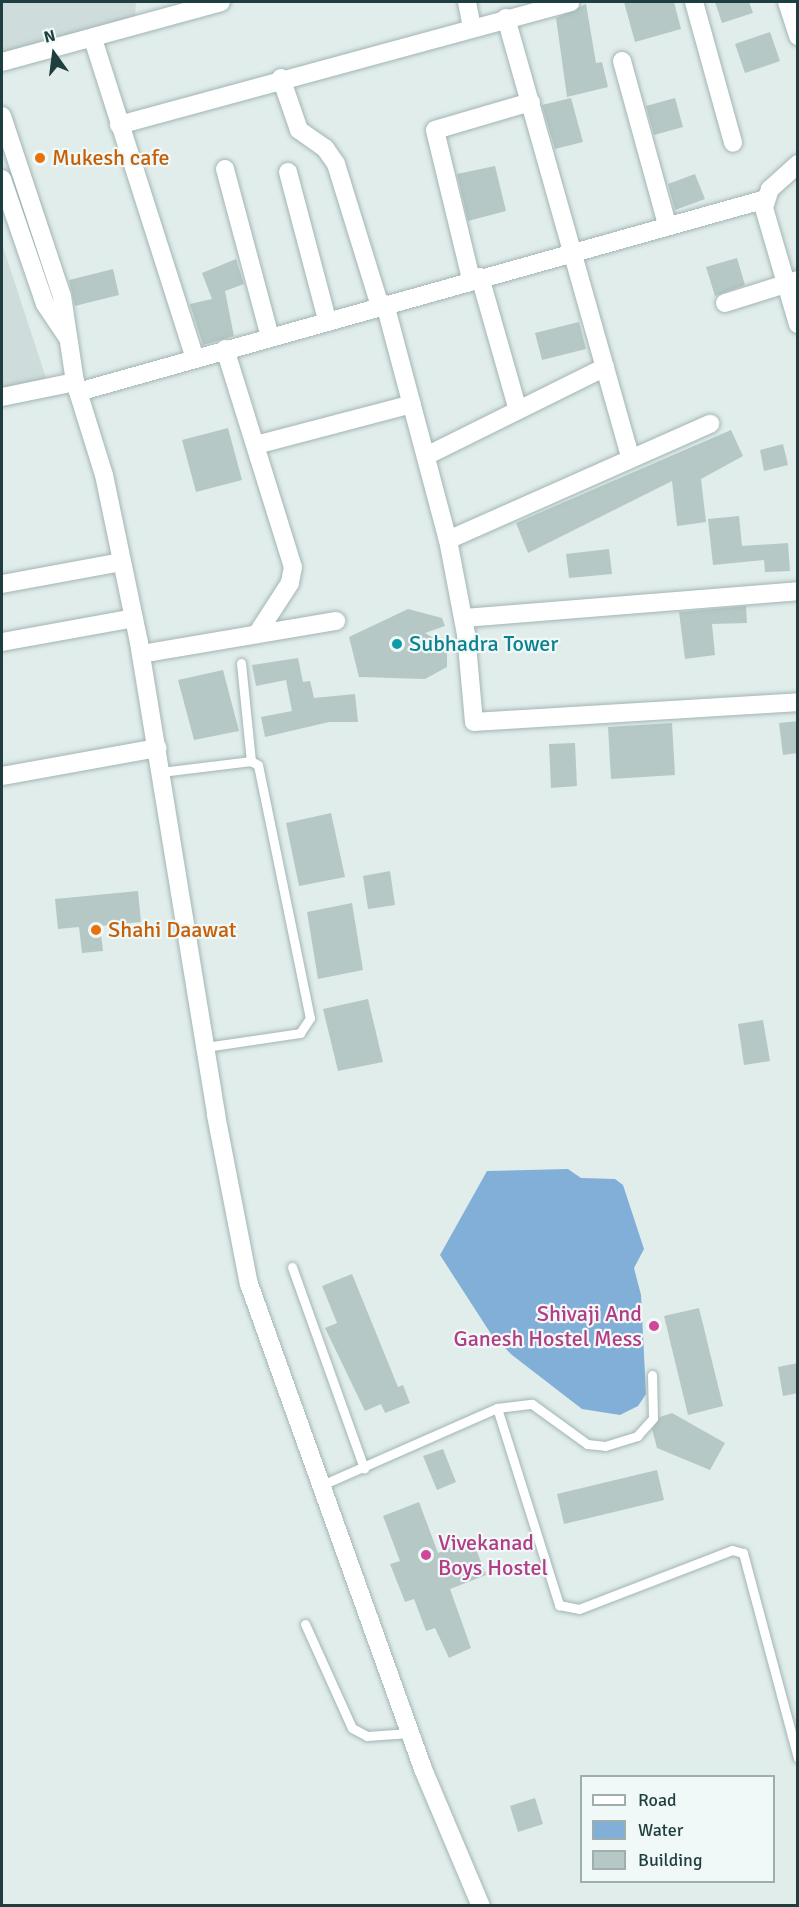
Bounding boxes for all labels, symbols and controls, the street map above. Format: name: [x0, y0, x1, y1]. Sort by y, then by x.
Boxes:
north arrow: [24, 24, 84, 84]
text: N: [42, 25, 57, 48]
place label: Mukesh cafe: [52, 145, 170, 171]
marker: Mukesh cafe: [33, 151, 47, 165]
place label: Subhadra Tower: [409, 631, 558, 657]
marker: Subhadra Tower: [390, 637, 404, 651]
place label: Shahi Daawat: [108, 917, 237, 943]
marker: Shahi Daawat: [89, 923, 103, 937]
place label: Shivaji And Ganesh Hostel Mess: [454, 1300, 642, 1352]
marker: Shivaji And Ganesh Hostel Mess: [647, 1319, 661, 1333]
place label: Vivekanad Boys Hostel: [438, 1529, 548, 1580]
marker: Vivekanad Boys Hostel: [419, 1548, 433, 1562]
legend: [580, 1775, 775, 1883]
text: Road: [638, 1789, 677, 1811]
text: Water: [638, 1819, 683, 1841]
text: Building: [638, 1849, 702, 1871]

